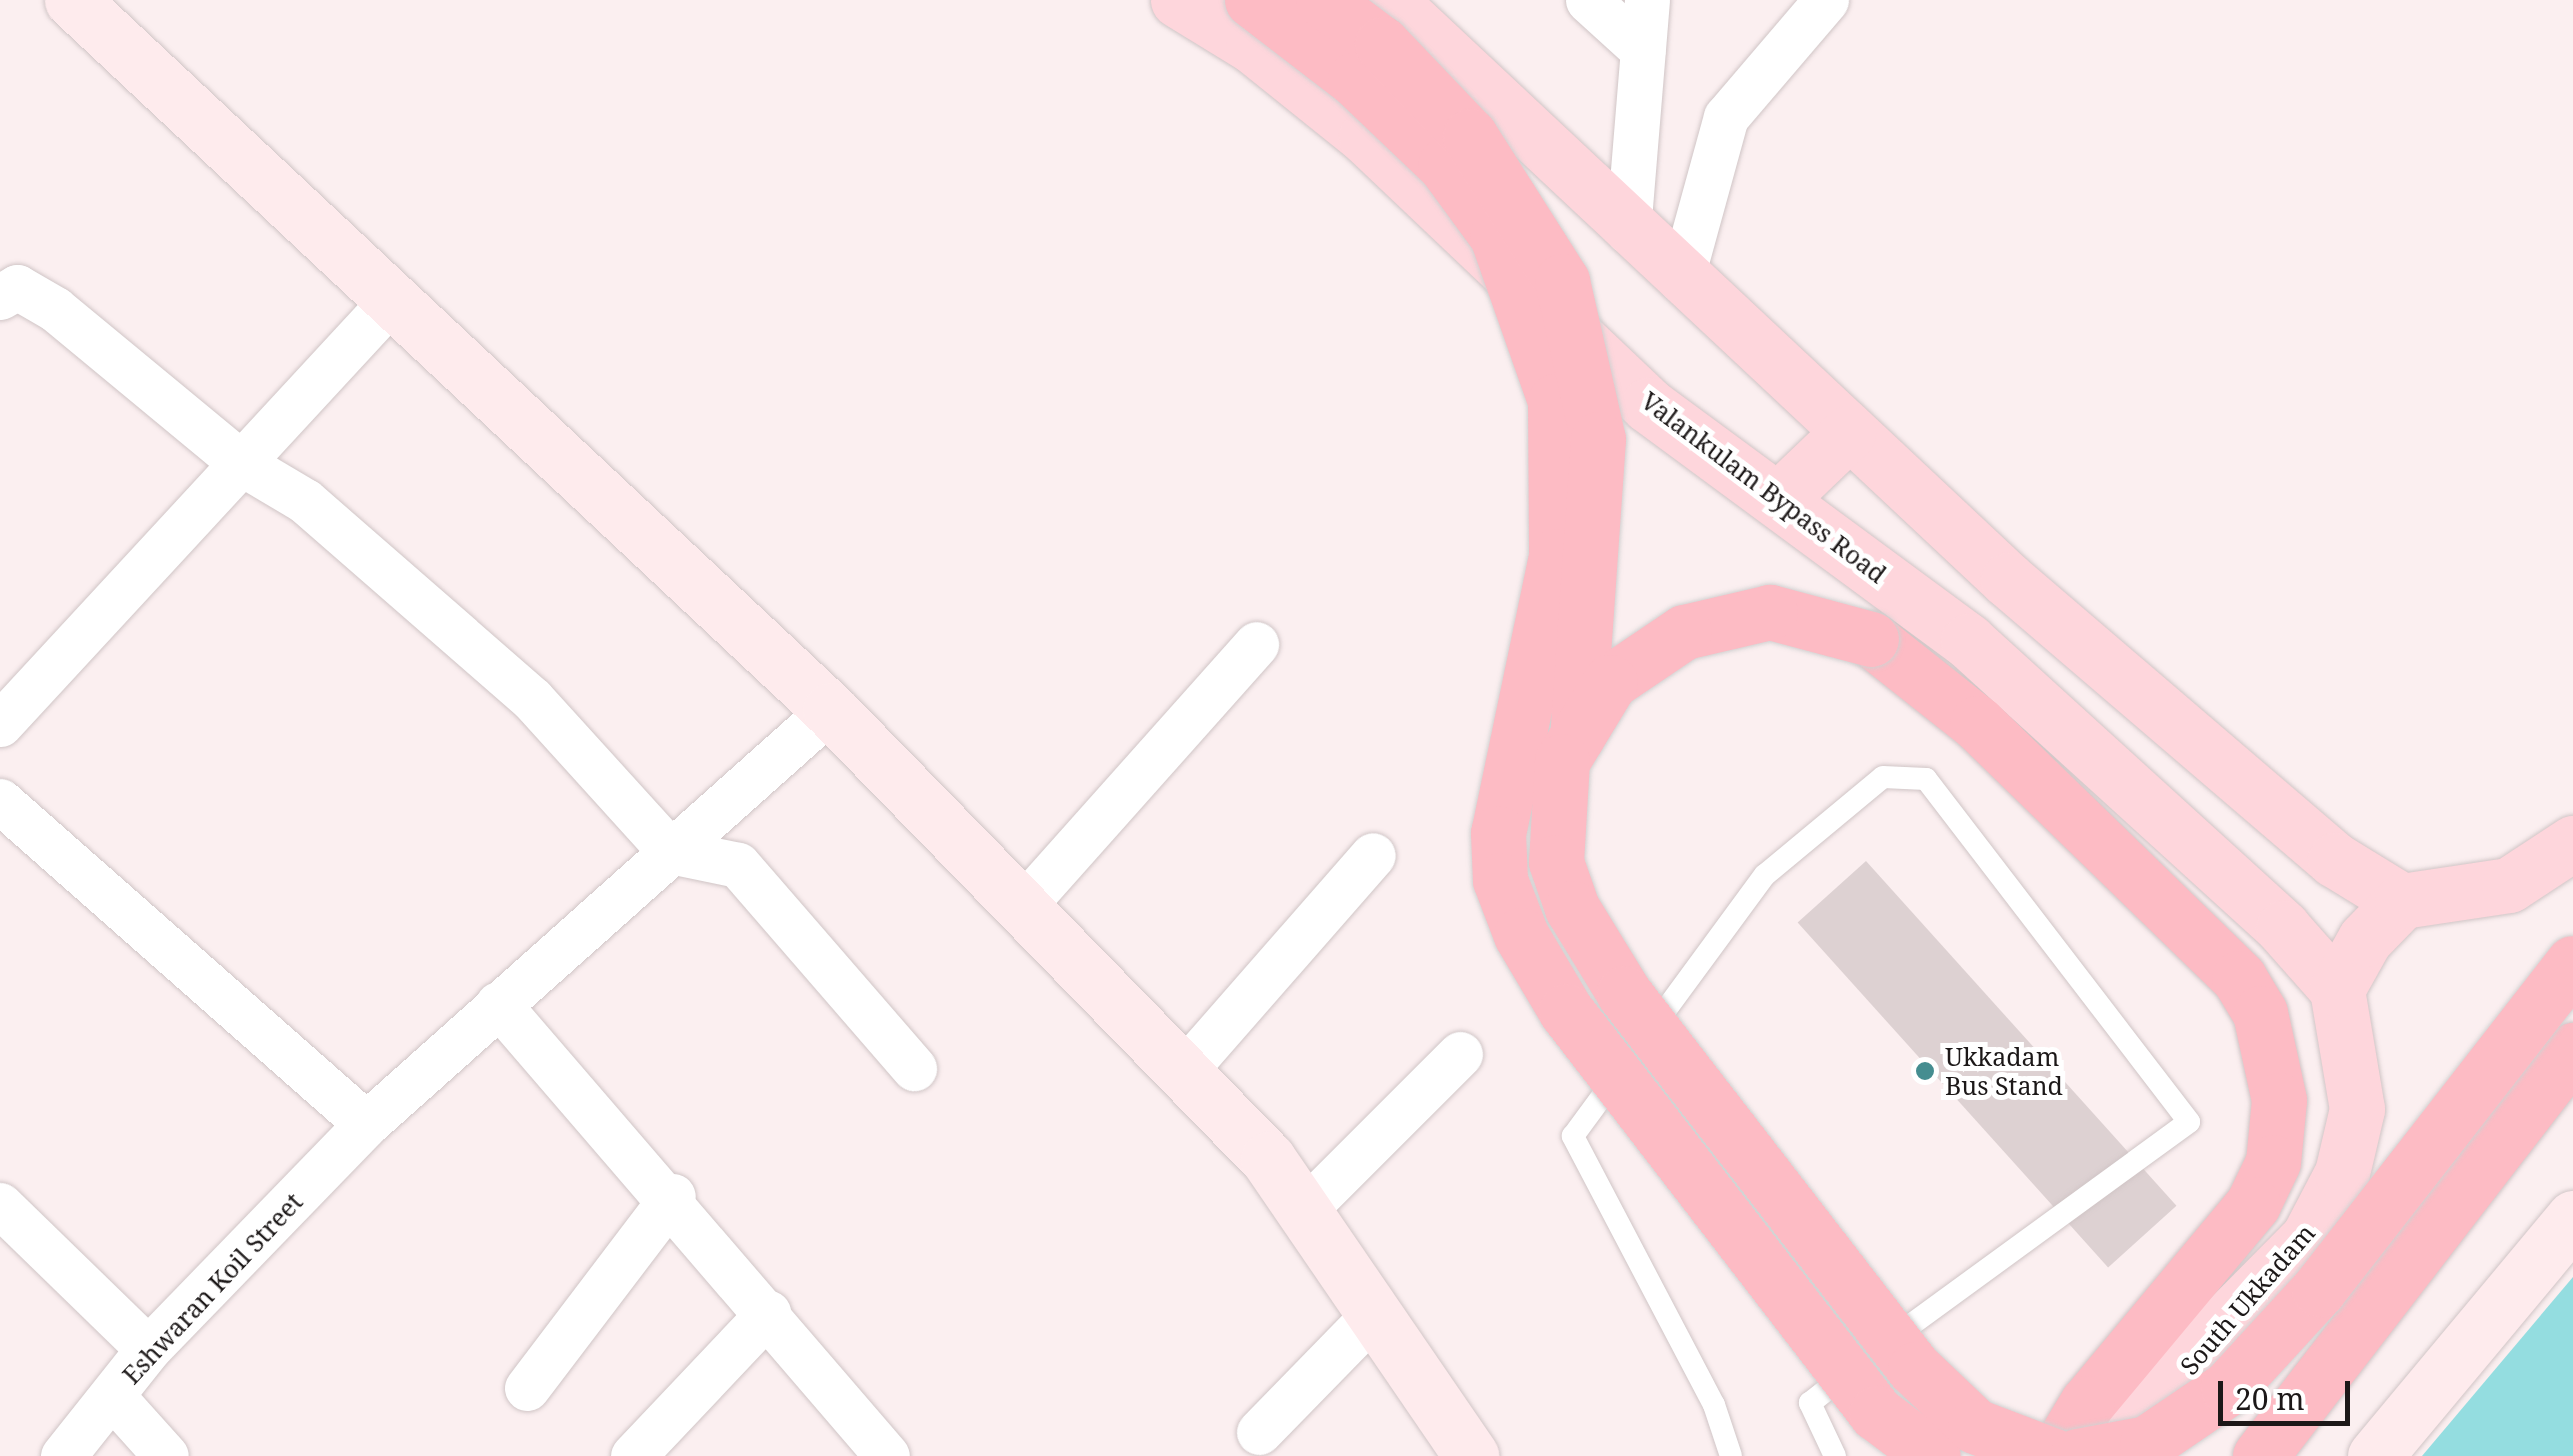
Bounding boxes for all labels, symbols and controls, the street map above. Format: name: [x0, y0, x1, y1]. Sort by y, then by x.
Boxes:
street label: Valankulam Bypass Road: [1636, 385, 1892, 589]
place label: Ukkadam Bus Stand: [1945, 1042, 2063, 1101]
marker: Ukkadam Bus Stand: [1914, 1060, 1936, 1082]
street label: Eshwaran Koil Street: [116, 1186, 308, 1390]
street label: South Ukkadam: [2174, 1218, 2320, 1380]
scale bar: [2223, 1361, 2356, 1423]
text: 20 m: [2235, 1378, 2305, 1419]

